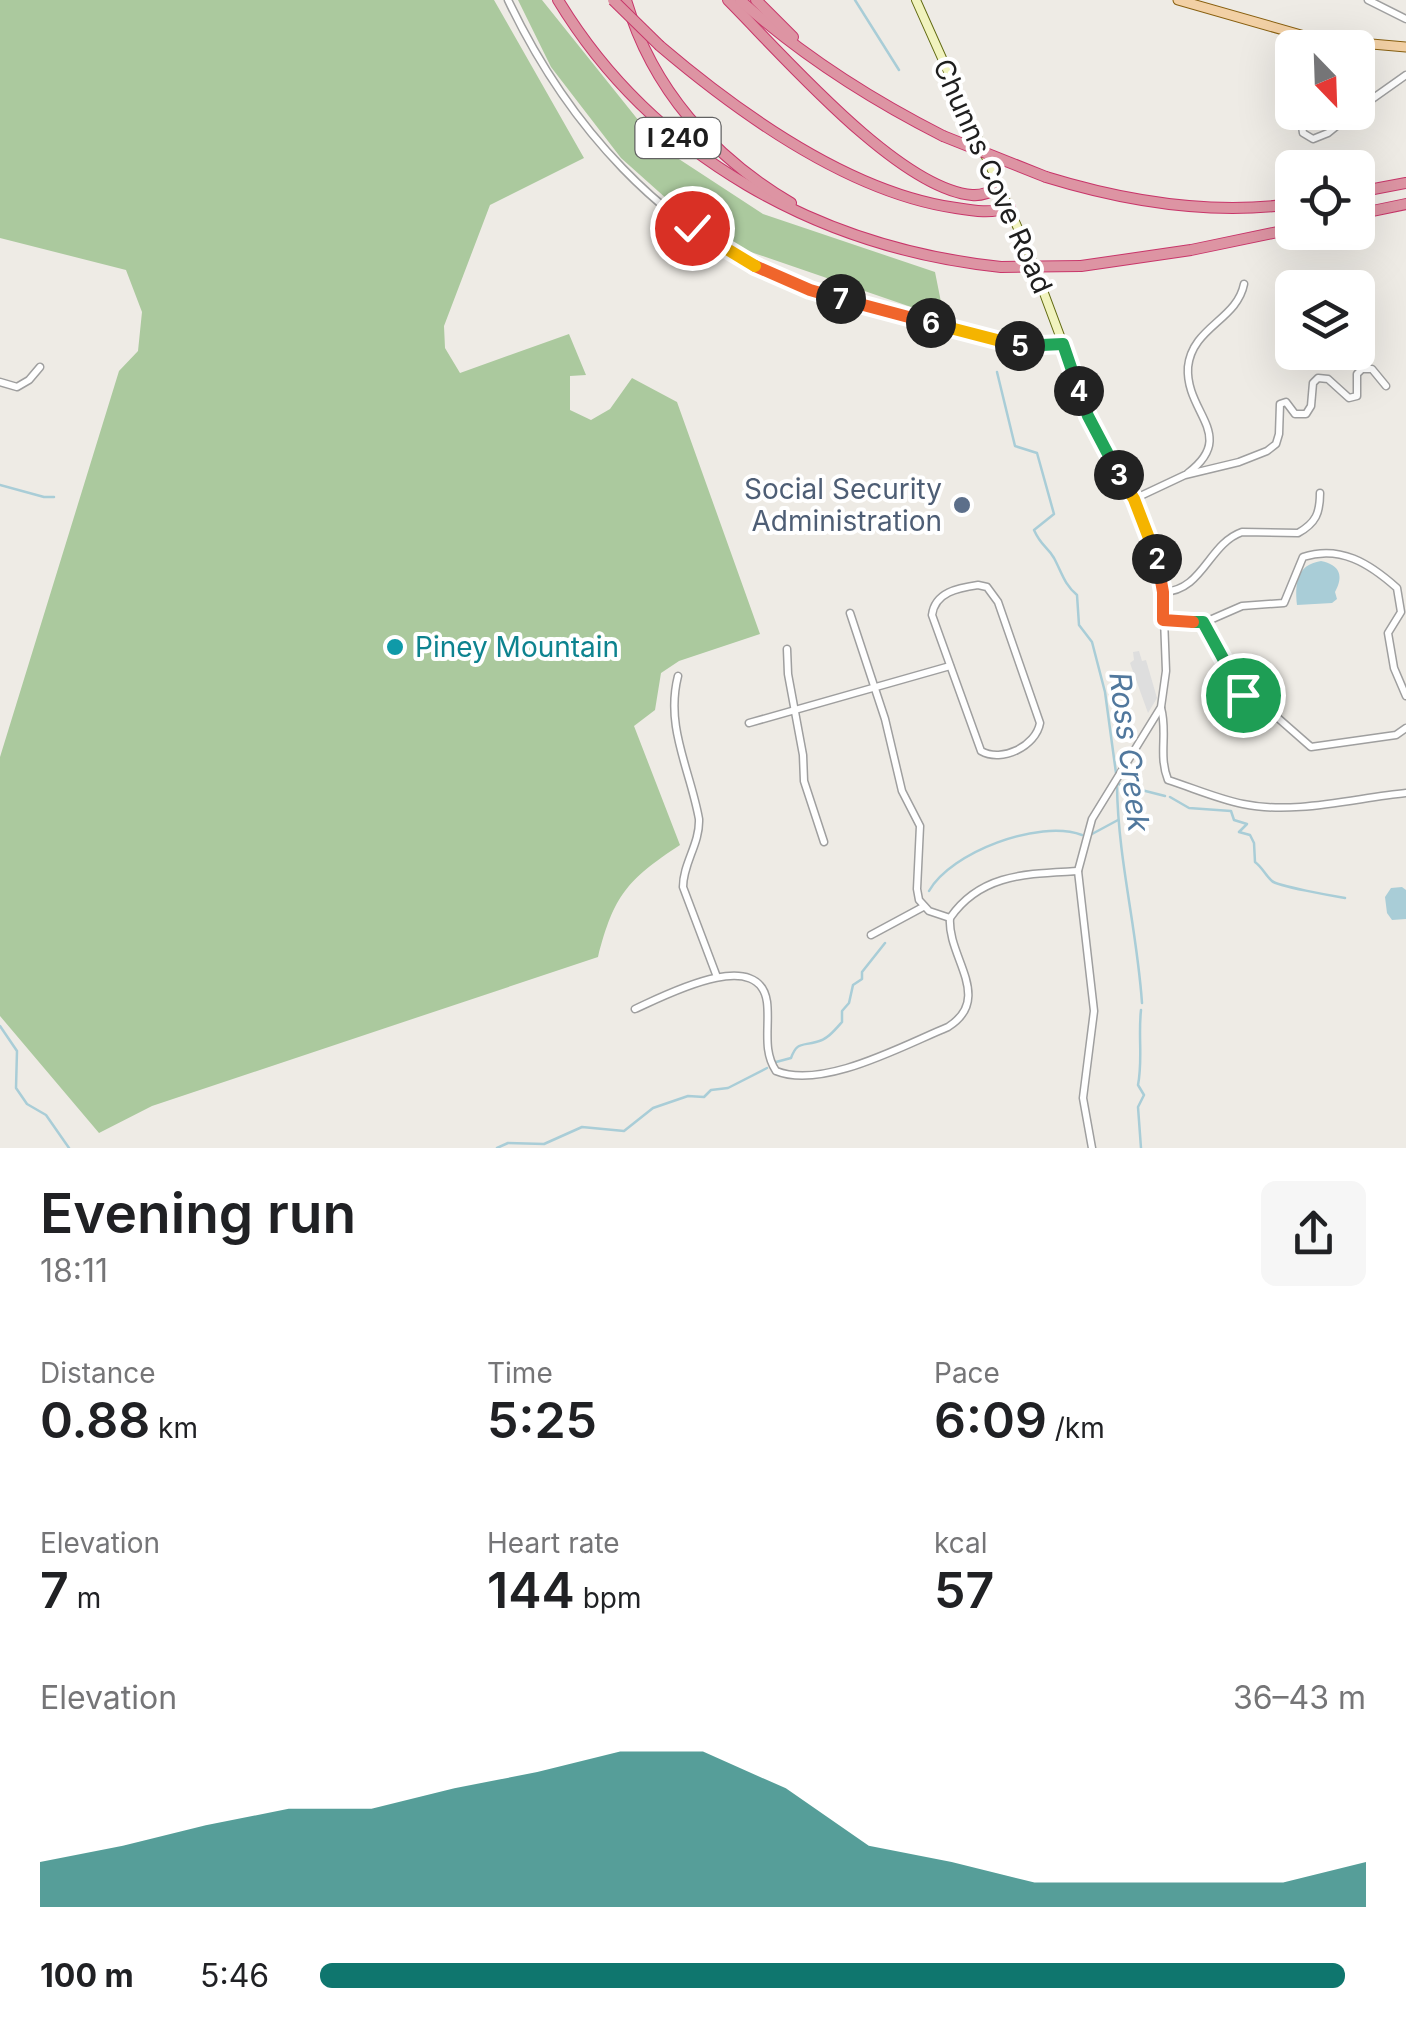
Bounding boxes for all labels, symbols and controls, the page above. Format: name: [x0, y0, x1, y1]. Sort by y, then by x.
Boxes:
north arrow: [1275, 30, 1375, 130]
map controls: [1275, 30, 1375, 370]
street label: Chunns Cove Road: [926, 54, 1060, 298]
road number: I 240: [636, 118, 720, 158]
button: locate: [1275, 150, 1375, 250]
pin: [650, 186, 735, 271]
icon: check: [665, 201, 720, 256]
button: layers: [1275, 270, 1375, 370]
pin: 7: [816, 274, 866, 324]
text: 7: [833, 282, 849, 316]
pin: 6: [906, 298, 956, 348]
text: 6: [922, 306, 940, 340]
pin: 5: [995, 321, 1045, 371]
text: 5: [1011, 329, 1029, 363]
pin: 4: [1054, 366, 1104, 416]
text: 4: [1070, 374, 1088, 408]
pin: 3: [1094, 450, 1144, 500]
text: 3: [1110, 458, 1128, 492]
place label: Social Security Administration: [744, 472, 942, 538]
marker: Social Security Administration: [951, 494, 973, 516]
pin: 2: [1132, 534, 1182, 584]
text: 2: [1148, 542, 1166, 576]
place label: Piney Mountain: [415, 630, 619, 664]
marker: Piney Mountain: [384, 636, 406, 658]
pin: [1201, 653, 1286, 738]
icon: arrive: [1216, 668, 1271, 723]
water label: Ross Creek: [1102, 670, 1158, 834]
text: Evening run: [40, 1180, 356, 1246]
button: share: [1261, 1181, 1366, 1286]
text: 18:11: [40, 1251, 108, 1290]
text: Distance: [40, 1356, 156, 1390]
text: Time: [487, 1356, 553, 1390]
text: Pace: [934, 1356, 1000, 1390]
text: 0.88: [40, 1390, 150, 1450]
text: 5:25: [487, 1390, 597, 1450]
text: 6:09: [934, 1390, 1047, 1450]
text: km: [150, 1411, 198, 1445]
text: /km: [1047, 1411, 1105, 1445]
text: Elevation: [40, 1526, 160, 1560]
text: Heart rate: [487, 1526, 620, 1560]
text: kcal: [934, 1526, 988, 1560]
text: 7: [40, 1560, 69, 1620]
text: 144: [487, 1560, 575, 1620]
text: 57: [934, 1560, 994, 1620]
text: m: [69, 1581, 101, 1615]
text: bpm: [575, 1581, 641, 1615]
text: Elevation: [40, 1678, 177, 1717]
text: 36–43 m: [1233, 1678, 1366, 1717]
text: 100 m: [40, 1956, 134, 1995]
text: 5:46: [200, 1956, 269, 1995]

